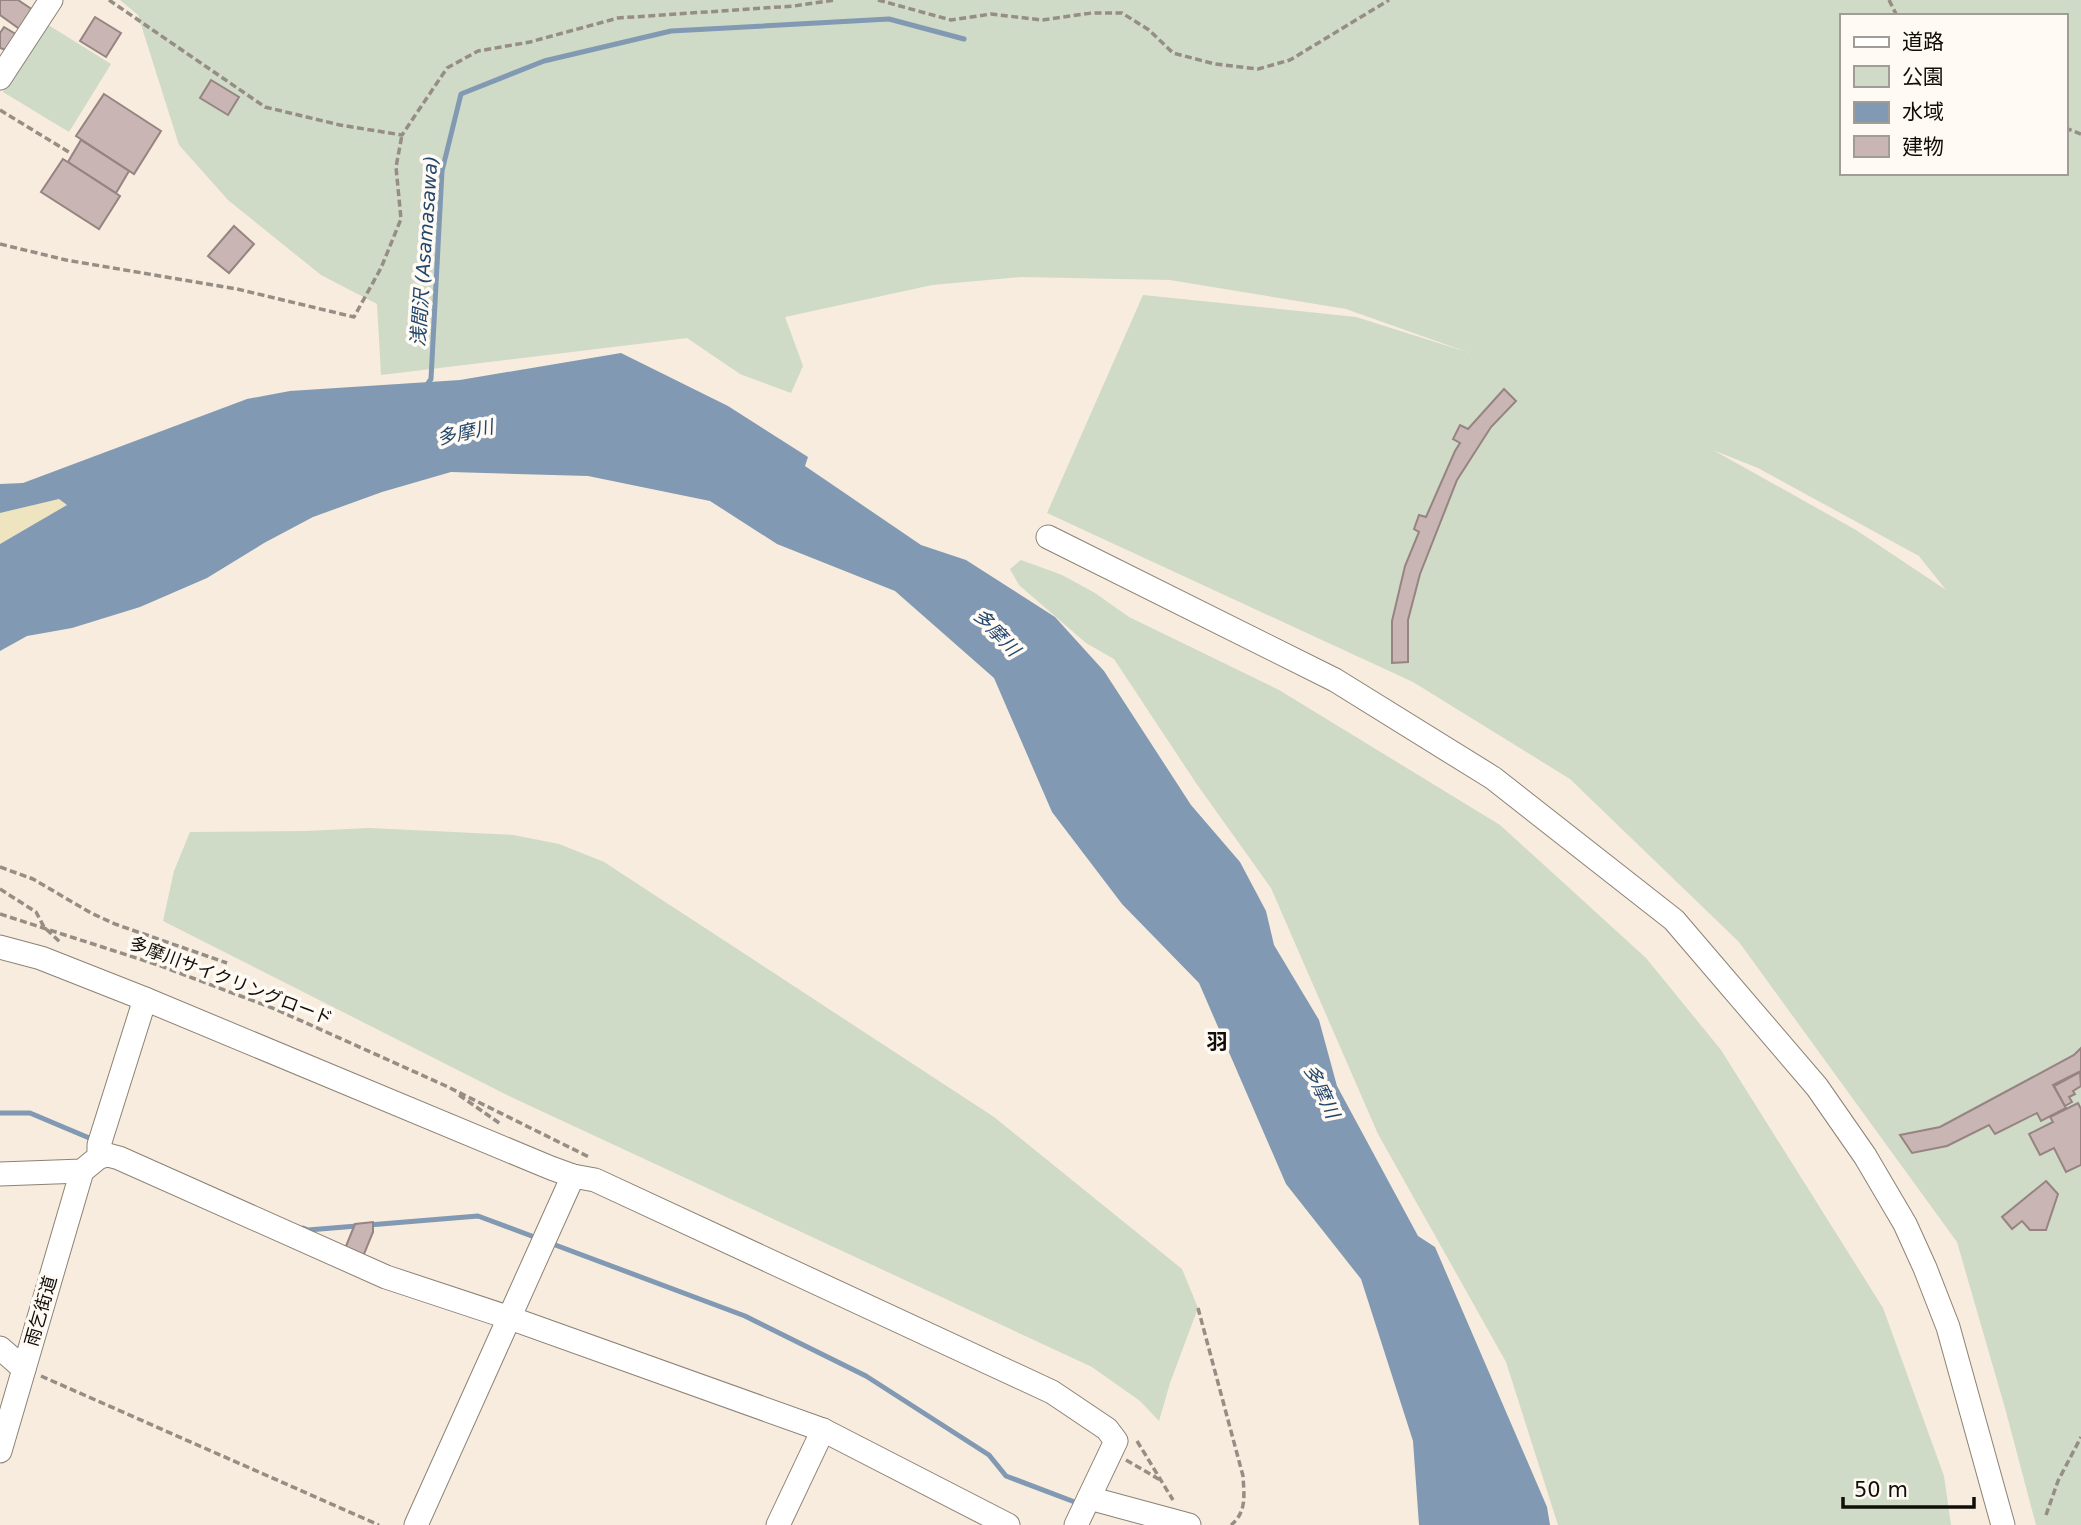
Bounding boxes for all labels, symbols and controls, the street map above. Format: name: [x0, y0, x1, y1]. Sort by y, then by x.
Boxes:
legend: [1840, 14, 2067, 175]
text: 道路: [1902, 30, 1944, 54]
text: 公園: [1902, 65, 1944, 89]
text: 水域: [1902, 100, 1944, 124]
text: 建物: [1902, 135, 1944, 159]
water label: 浅間沢 (Asamasawa): [406, 155, 442, 347]
water label: 多摩川: [435, 415, 497, 449]
water label: 多摩川: [969, 604, 1026, 662]
street label: 多摩川サイクリングロード: [127, 932, 336, 1029]
district label: 羽: [1207, 1030, 1228, 1054]
water label: 多摩川: [1300, 1061, 1345, 1123]
street label: 雨乞街道: [21, 1273, 61, 1348]
scale bar: [1843, 1466, 1974, 1510]
text: 50 m: [1854, 1478, 1908, 1502]

